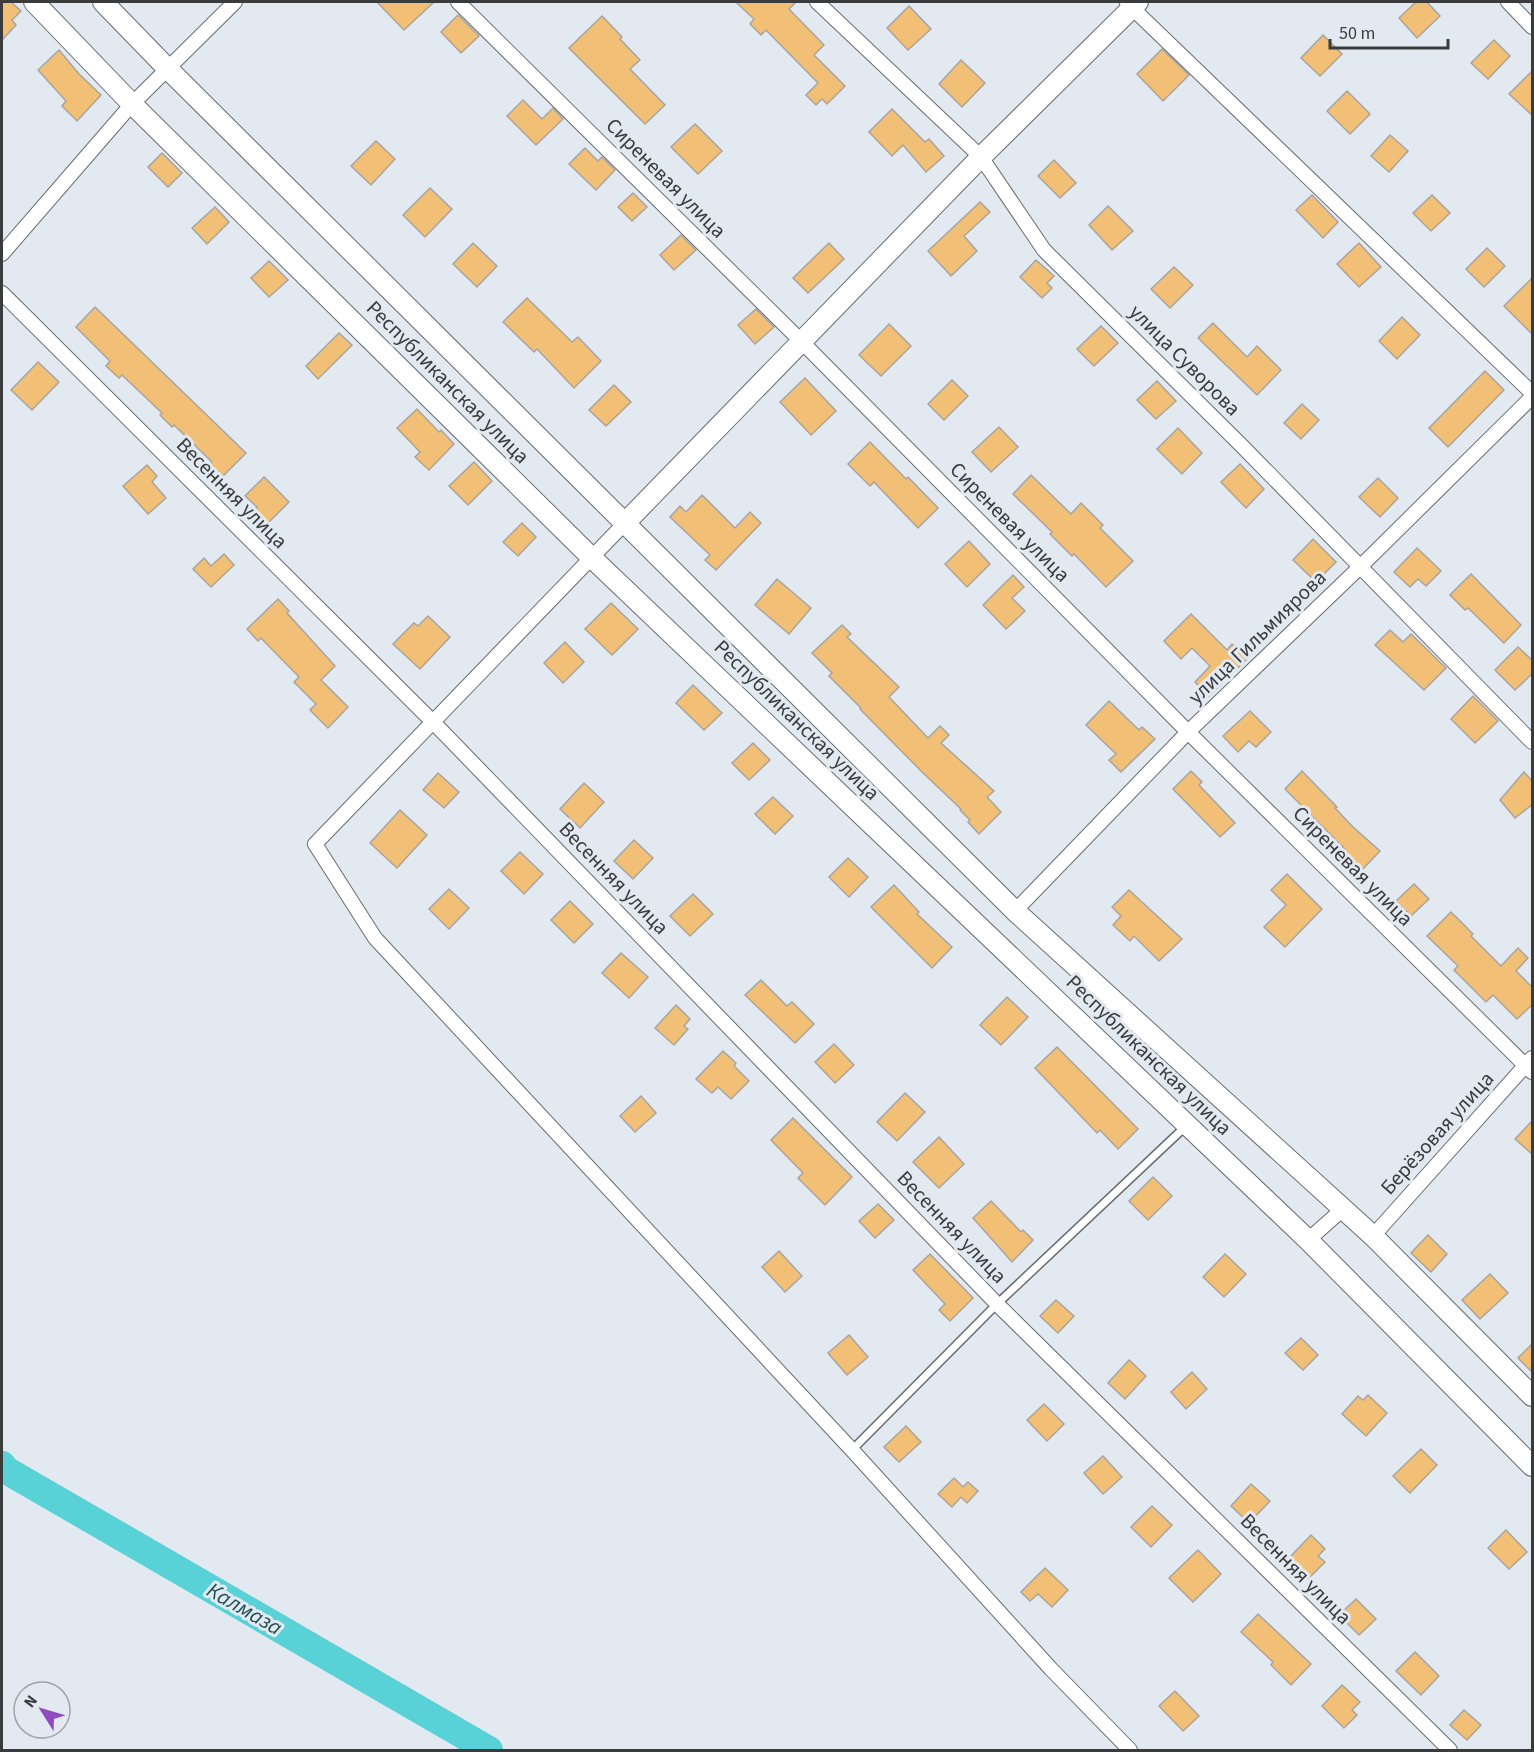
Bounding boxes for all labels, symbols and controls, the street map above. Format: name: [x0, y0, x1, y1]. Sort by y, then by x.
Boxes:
scale bar: [1330, 12, 1448, 50]
text: 50 m: [1339, 21, 1375, 46]
street label: Сиреневая улица: [599, 111, 733, 245]
street label: Республиканская улица: [360, 294, 536, 470]
street label: улица Суворова: [1122, 297, 1248, 423]
street label: Весенняя улица: [169, 430, 295, 556]
street label: Сиреневая улица: [943, 455, 1077, 589]
street label: улица Гильмиярова: [1181, 563, 1333, 711]
street label: Республиканская улица: [707, 633, 887, 807]
street label: Сиреневая улица: [1286, 799, 1420, 933]
street label: Весенняя улица: [552, 815, 676, 941]
street label: Республиканская улица: [1059, 968, 1239, 1142]
street label: Берёзовая улица: [1373, 1065, 1501, 1201]
street label: Весенняя улица: [890, 1164, 1014, 1290]
street label: Весенняя улица: [1233, 1506, 1359, 1632]
water label: Калмаза: [201, 1574, 288, 1643]
north arrow: [12, 1680, 72, 1740]
text: N: [19, 1691, 43, 1712]

